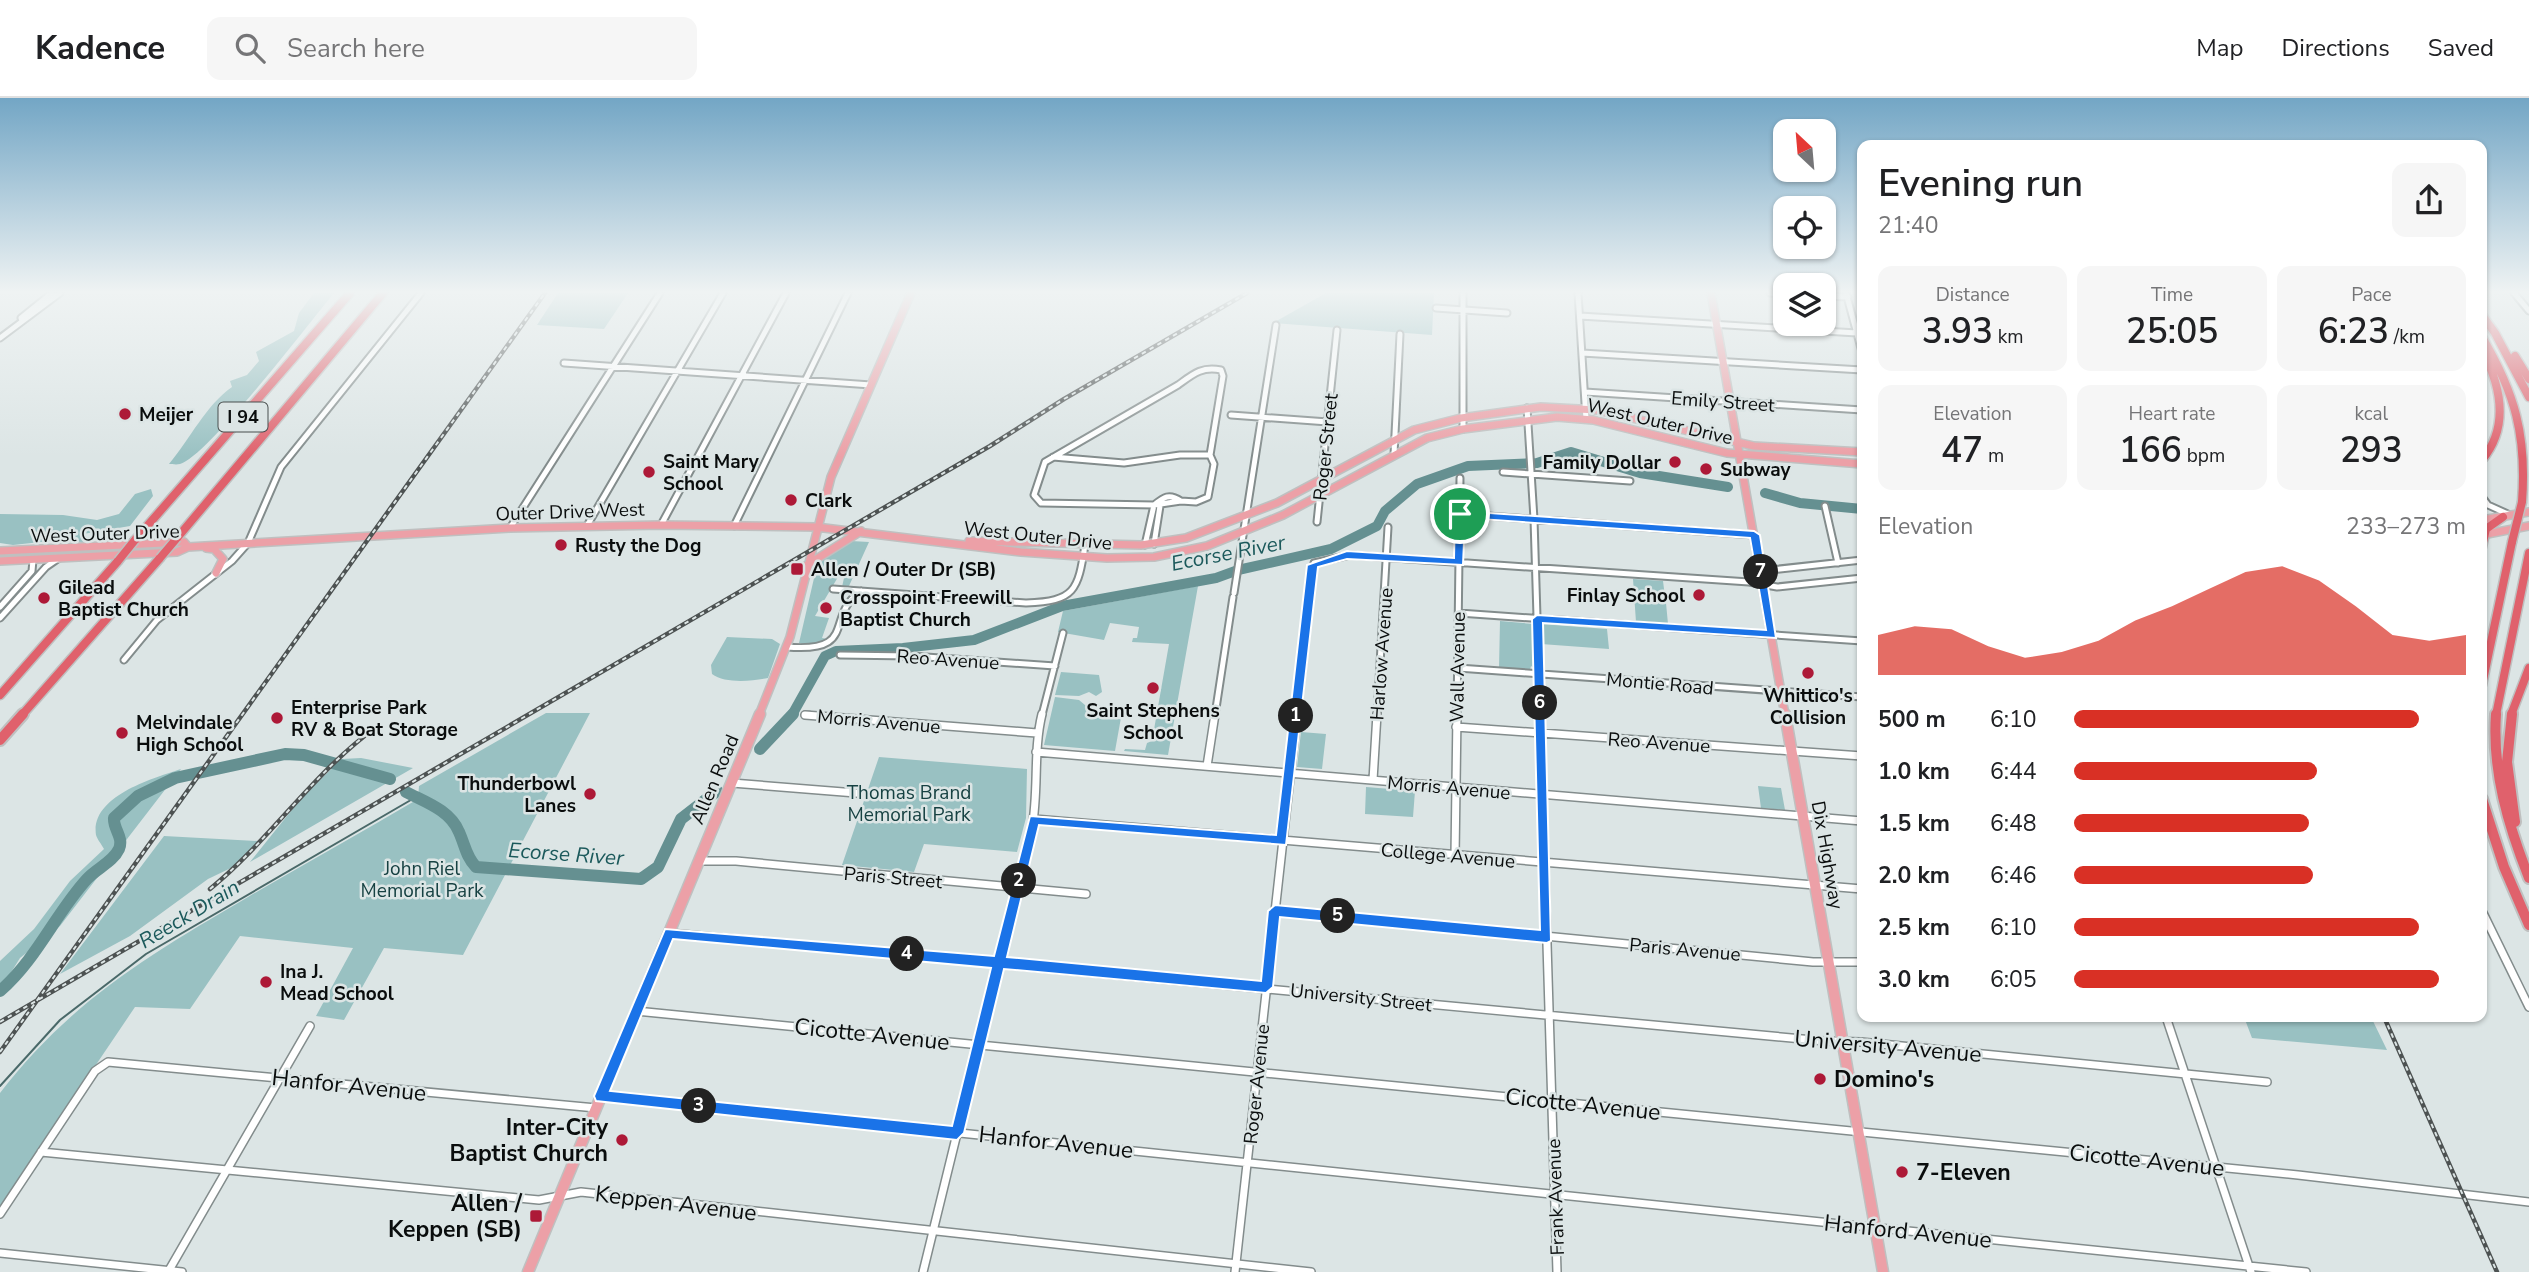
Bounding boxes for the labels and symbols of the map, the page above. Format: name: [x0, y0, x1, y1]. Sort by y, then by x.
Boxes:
north arrow: [1773, 119, 1836, 182]
street label: Emily Street: [1670, 385, 1776, 419]
street label: Roger Street: [1307, 392, 1345, 502]
street label: West Outer Drive: [1584, 393, 1735, 451]
place label: Meijer: [139, 402, 194, 428]
road number: I 94: [218, 402, 268, 432]
marker: Meijer: [117, 406, 133, 422]
place label: Saint Mary School: [663, 449, 760, 497]
place label: Family Dollar: [1542, 450, 1662, 476]
marker: Family Dollar: [1667, 454, 1683, 470]
place label: Subway: [1720, 457, 1792, 483]
marker: Subway: [1698, 461, 1714, 477]
marker: Saint Mary School: [641, 464, 657, 480]
pin: [1430, 484, 1490, 544]
place label: Clark: [805, 488, 853, 514]
marker: Clark: [783, 492, 799, 508]
street label: Outer Drive West: [495, 496, 645, 528]
street label: West Outer Drive: [962, 515, 1113, 557]
street label: West Outer Drive: [30, 518, 180, 550]
water label: Ecorse River: [1169, 528, 1288, 578]
place label: Rusty the Dog: [575, 533, 702, 559]
marker: Rusty the Dog: [553, 537, 569, 553]
pin: 7: [1744, 554, 1778, 589]
place label: Allen / Outer Dr (SB): [811, 557, 997, 583]
marker: Allen / Outer Dr (SB): [789, 561, 805, 577]
place label: Gilead Baptist Church: [58, 575, 189, 623]
place label: Finlay School: [1567, 583, 1685, 609]
place label: Crosspoint Freewill Baptist Church: [840, 585, 1012, 633]
street label: Harlow Avenue: [1364, 587, 1400, 721]
marker: Finlay School: [1691, 587, 1707, 603]
marker: Gilead Baptist Church: [36, 590, 52, 606]
marker: Crosspoint Freewill Baptist Church: [818, 600, 834, 616]
street label: Wall Avenue: [1444, 611, 1472, 723]
street label: Reo Avenue: [896, 643, 1000, 677]
marker: Whittico's Collision: [1800, 665, 1816, 681]
street label: Montie Road: [1605, 666, 1715, 702]
marker: Saint Stephens School: [1145, 680, 1161, 696]
place label: Whittico's Collision: [1763, 683, 1853, 731]
pin: 6: [1522, 686, 1558, 720]
place label: Enterprise Park RV & Boat Storage: [291, 695, 458, 743]
place label: Saint Stephens School: [1086, 698, 1220, 746]
pin: 1: [1278, 698, 1314, 734]
street label: Morris Avenue: [816, 704, 942, 740]
place label: Melvindale High School: [136, 710, 243, 758]
marker: Enterprise Park RV & Boat Storage: [269, 710, 285, 726]
marker: Melvindale High School: [114, 725, 130, 741]
street label: Reo Avenue: [1607, 726, 1711, 760]
street label: Allen Road: [684, 731, 745, 828]
street label: Morris Avenue: [1386, 770, 1512, 806]
place label: Thunderbowl Lanes: [457, 771, 576, 819]
park label: Thomas Brand Memorial Park: [847, 780, 971, 828]
marker: Thunderbowl Lanes: [582, 786, 598, 802]
street label: Dix Highway: [1805, 799, 1849, 912]
water label: Ecorse River: [507, 836, 625, 872]
street label: College Avenue: [1380, 837, 1516, 875]
park label: John Riel Memorial Park: [361, 856, 484, 904]
street label: Paris Street: [843, 861, 944, 895]
pin: 2: [1002, 864, 1036, 898]
water label: Reeck Drain: [133, 873, 245, 955]
pin: 5: [1320, 898, 1356, 934]
street label: Paris Avenue: [1628, 932, 1742, 968]
pin: 4: [890, 936, 925, 972]
place label: Ina J. Mead School: [280, 959, 394, 1007]
marker: Ina J. Mead School: [258, 974, 274, 990]
street label: University Street: [1289, 978, 1433, 1018]
street label: Cicotte Avenue: [793, 1011, 951, 1058]
street label: Roger Avenue: [1238, 1023, 1276, 1145]
street label: University Avenue: [1793, 1023, 1983, 1070]
street label: Hanfor Avenue: [270, 1062, 428, 1109]
place label: Domino's: [1834, 1064, 1934, 1095]
marker: Domino's: [1812, 1071, 1828, 1087]
street label: Cicotte Avenue: [1504, 1081, 1662, 1128]
pin: 3: [682, 1088, 716, 1124]
place label: Inter-City Baptist Church: [450, 1112, 609, 1169]
street label: Hanfor Avenue: [977, 1119, 1135, 1166]
marker: Inter-City Baptist Church: [614, 1132, 630, 1148]
street label: Cicotte Avenue: [2068, 1137, 2226, 1184]
street label: Frank Avenue: [1541, 1138, 1571, 1256]
place label: 7-Eleven: [1916, 1157, 2011, 1188]
marker: 7-Eleven: [1894, 1164, 1910, 1180]
street label: Keppen Avenue: [593, 1178, 759, 1229]
place label: Allen / Keppen (SB): [388, 1188, 523, 1245]
street label: Hanford Avenue: [1823, 1207, 1993, 1256]
marker: Allen / Keppen (SB): [528, 1208, 544, 1224]

